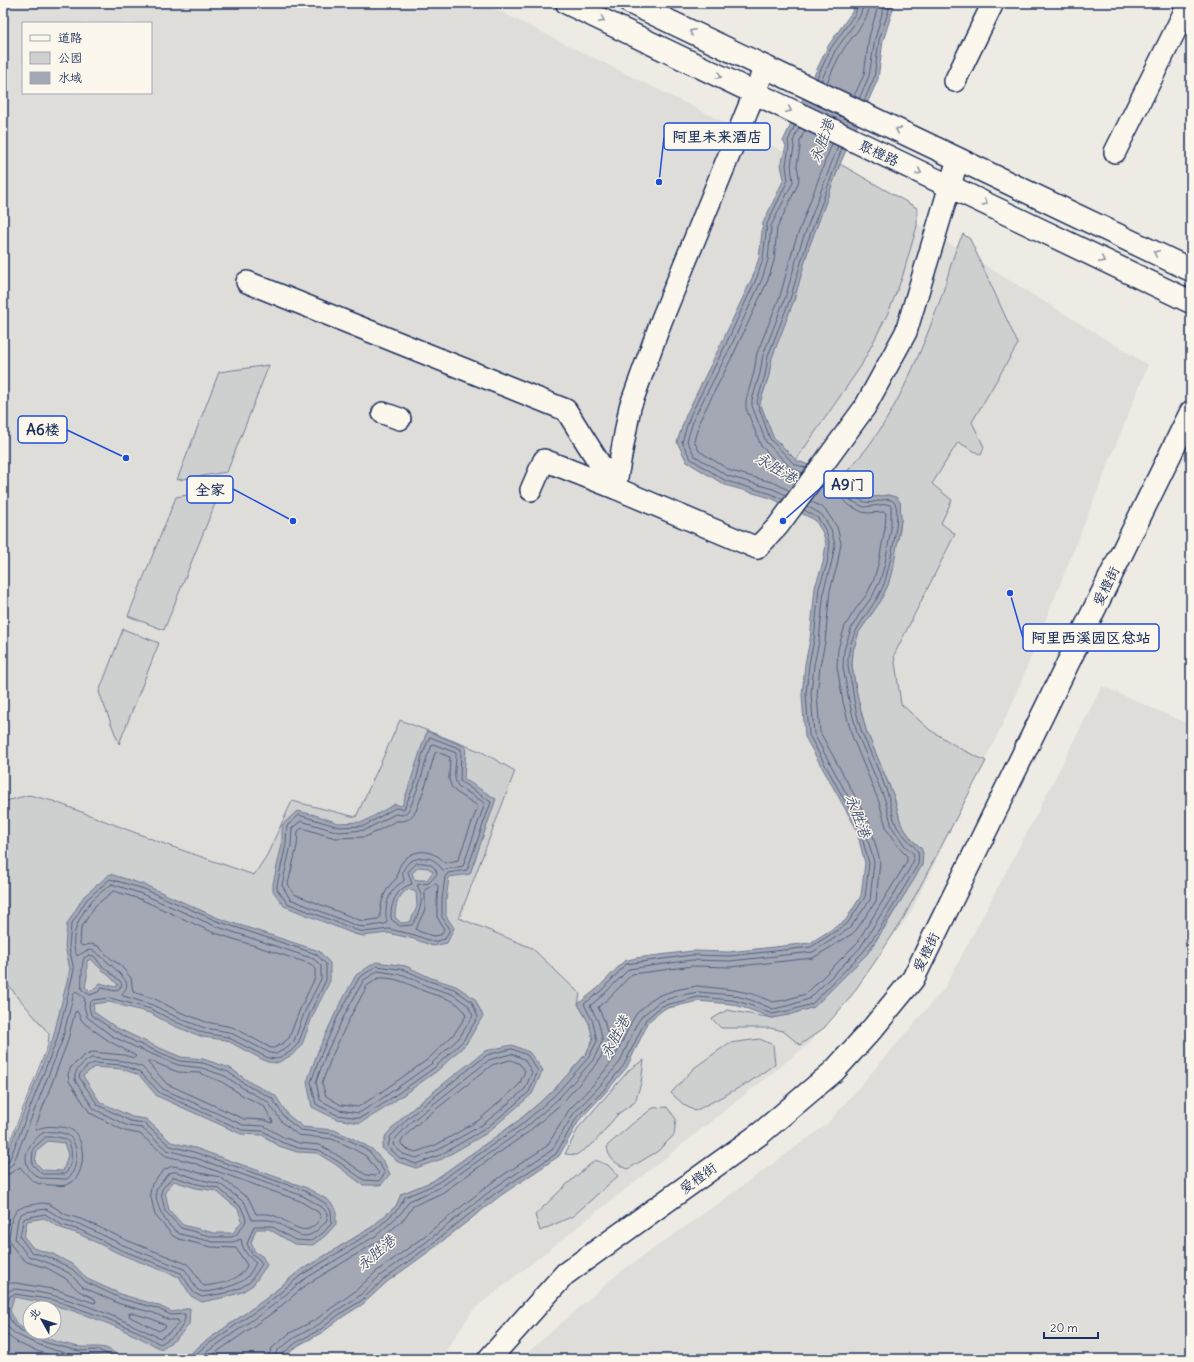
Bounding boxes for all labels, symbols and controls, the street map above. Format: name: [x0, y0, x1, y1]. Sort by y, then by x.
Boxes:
one-way arrow: [597, 15, 605, 23]
legend: [22, 22, 152, 94]
one-way arrow: [688, 29, 696, 37]
text: 道路: [58, 30, 82, 45]
text: 公园: [58, 50, 82, 65]
text: 水域: [58, 70, 82, 85]
one-way arrow: [715, 72, 722, 79]
one-way arrow: [785, 105, 792, 113]
water label: 永胜港: [805, 115, 839, 165]
callout: 阿里未来酒店: [664, 123, 770, 150]
text: 阿里未来酒店: [672, 127, 762, 146]
one-way arrow: [894, 127, 902, 135]
street label: 聚橙路: [856, 136, 902, 170]
one-way arrow: [915, 167, 922, 175]
one-way arrow: [981, 198, 988, 206]
one-way arrow: [1152, 250, 1160, 258]
one-way arrow: [1098, 255, 1106, 262]
callout: A6楼: [18, 416, 67, 443]
text: A6楼: [26, 420, 60, 439]
water label: 永胜港: [752, 448, 802, 488]
callout: A9门: [824, 471, 873, 498]
text: A9门: [831, 475, 865, 494]
callout: 全家: [187, 476, 233, 503]
text: 全家: [195, 480, 225, 499]
street label: 爱橙街: [1089, 563, 1123, 609]
callout: 阿里西溪园区总站: [1023, 624, 1159, 651]
text: 阿里西溪园区总站: [1031, 628, 1151, 647]
water label: 永胜港: [842, 791, 876, 842]
street label: 爱橙街: [909, 929, 943, 975]
water label: 永胜港: [596, 1011, 634, 1061]
street label: 爱橙街: [676, 1158, 720, 1198]
water label: 永胜港: [352, 1230, 401, 1274]
north arrow: [22, 1300, 62, 1340]
text: 北: [25, 1305, 43, 1322]
scale bar: [1044, 1314, 1098, 1340]
text: 20 m: [1050, 1320, 1078, 1335]

